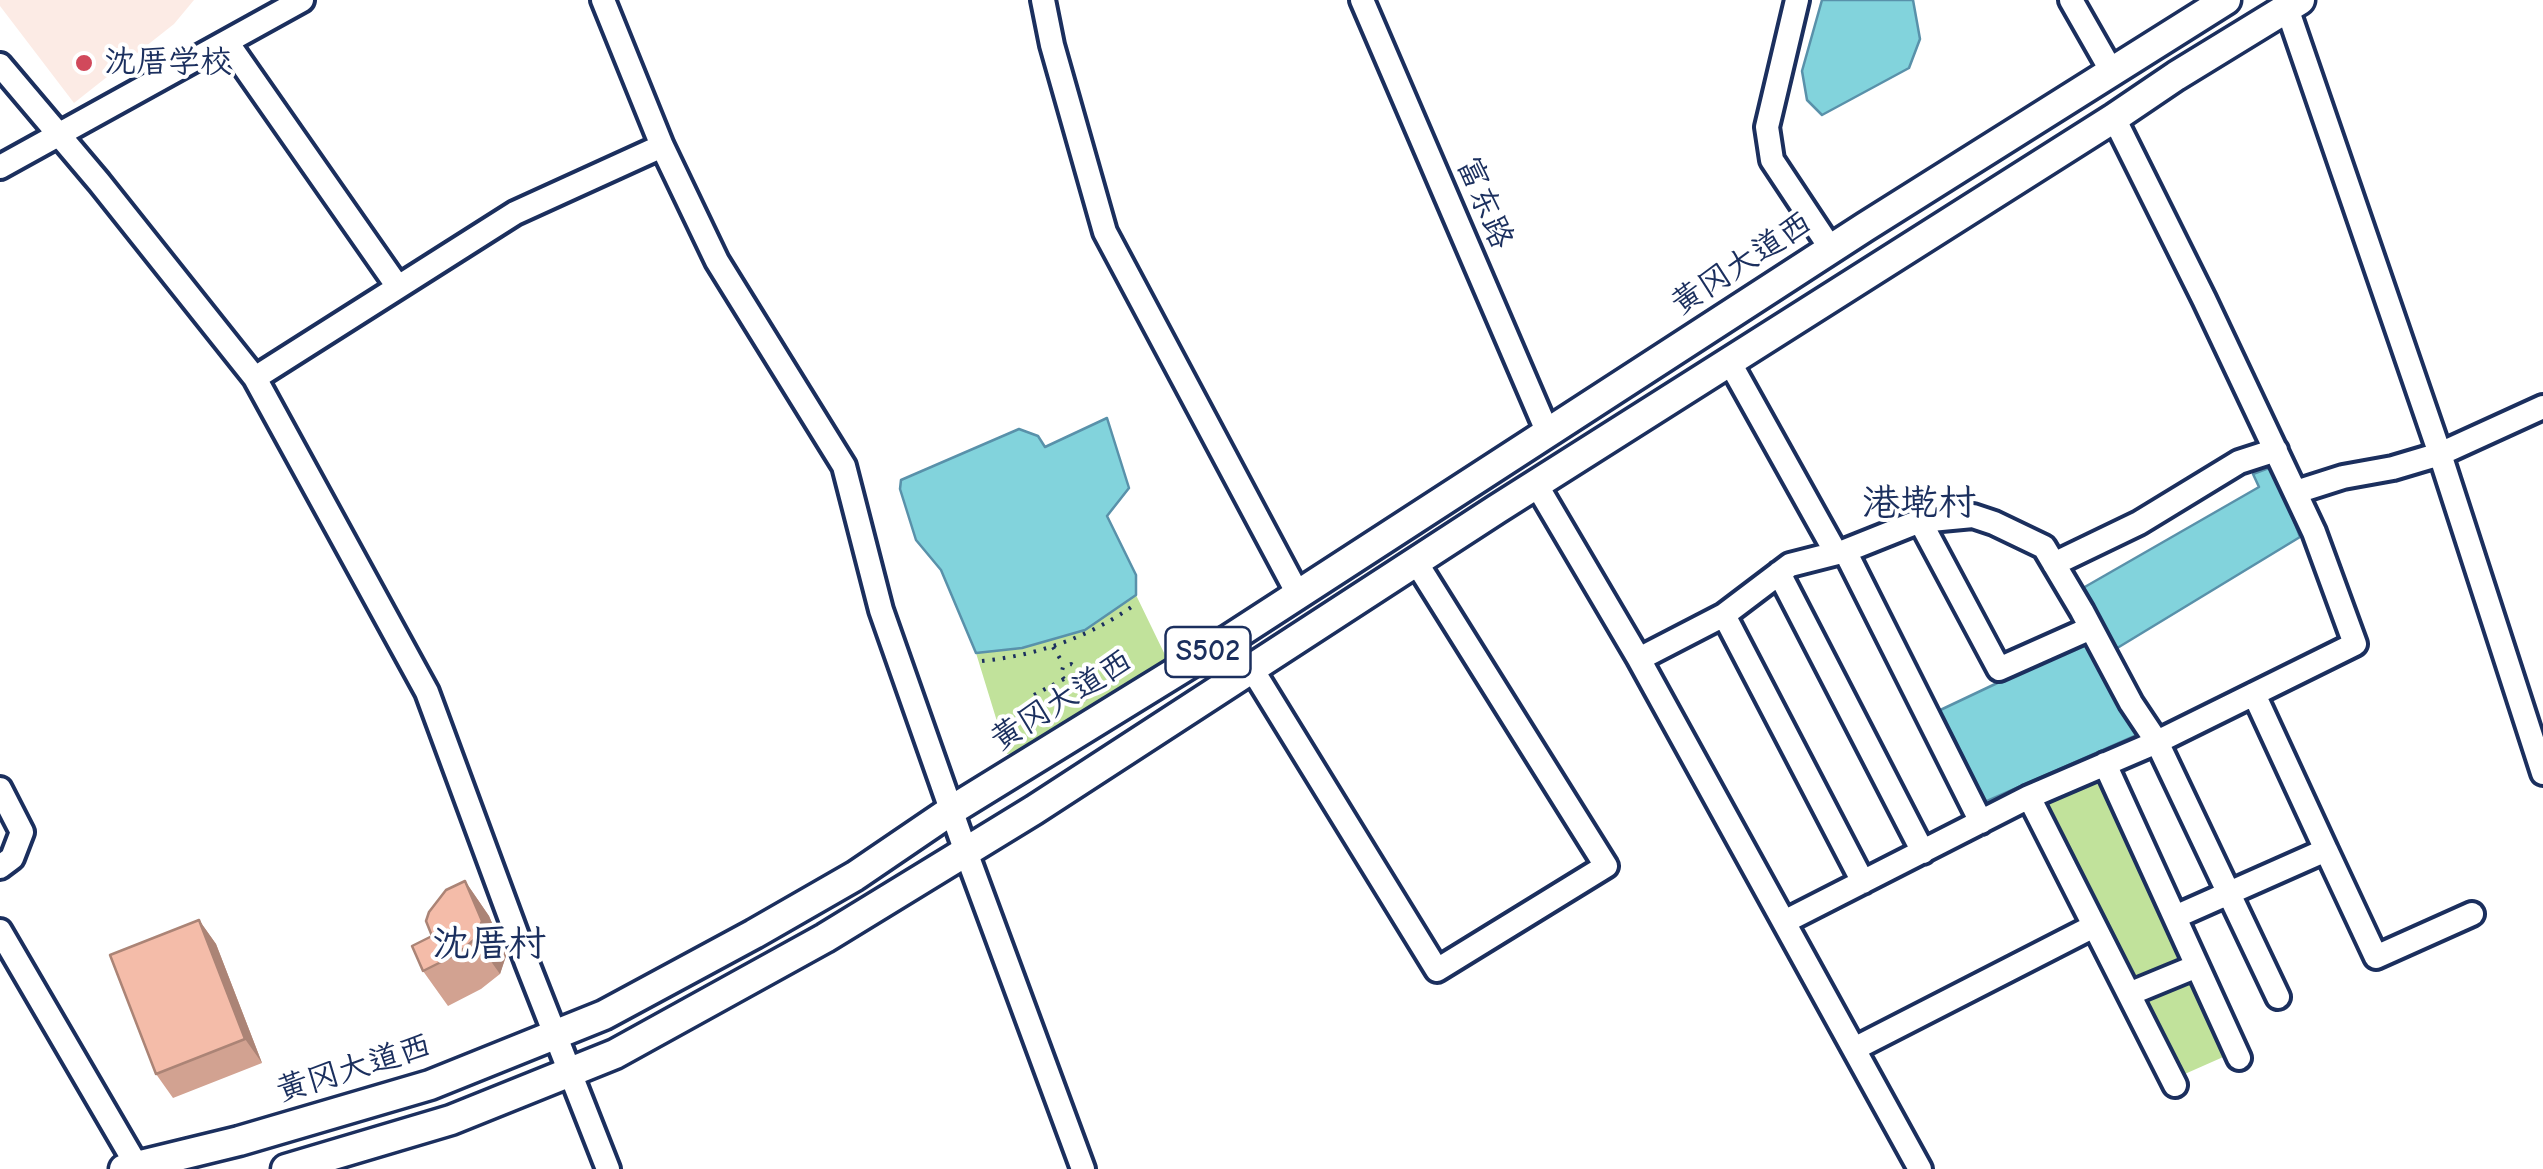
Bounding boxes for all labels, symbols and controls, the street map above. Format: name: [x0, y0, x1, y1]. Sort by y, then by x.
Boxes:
place label: 沈厝学校: [104, 44, 232, 82]
marker: 沈厝学校: [73, 52, 95, 74]
street label: 富东路: [1448, 151, 1520, 255]
street label: 黄冈大道西: [1664, 204, 1820, 324]
district label: 港墘村: [1862, 481, 1976, 527]
road number: S502: [1166, 627, 1250, 677]
street label: 黄冈大道西: [984, 642, 1140, 760]
district label: 沈厝村: [432, 922, 546, 968]
street label: 黄冈大道西: [272, 1027, 436, 1111]

